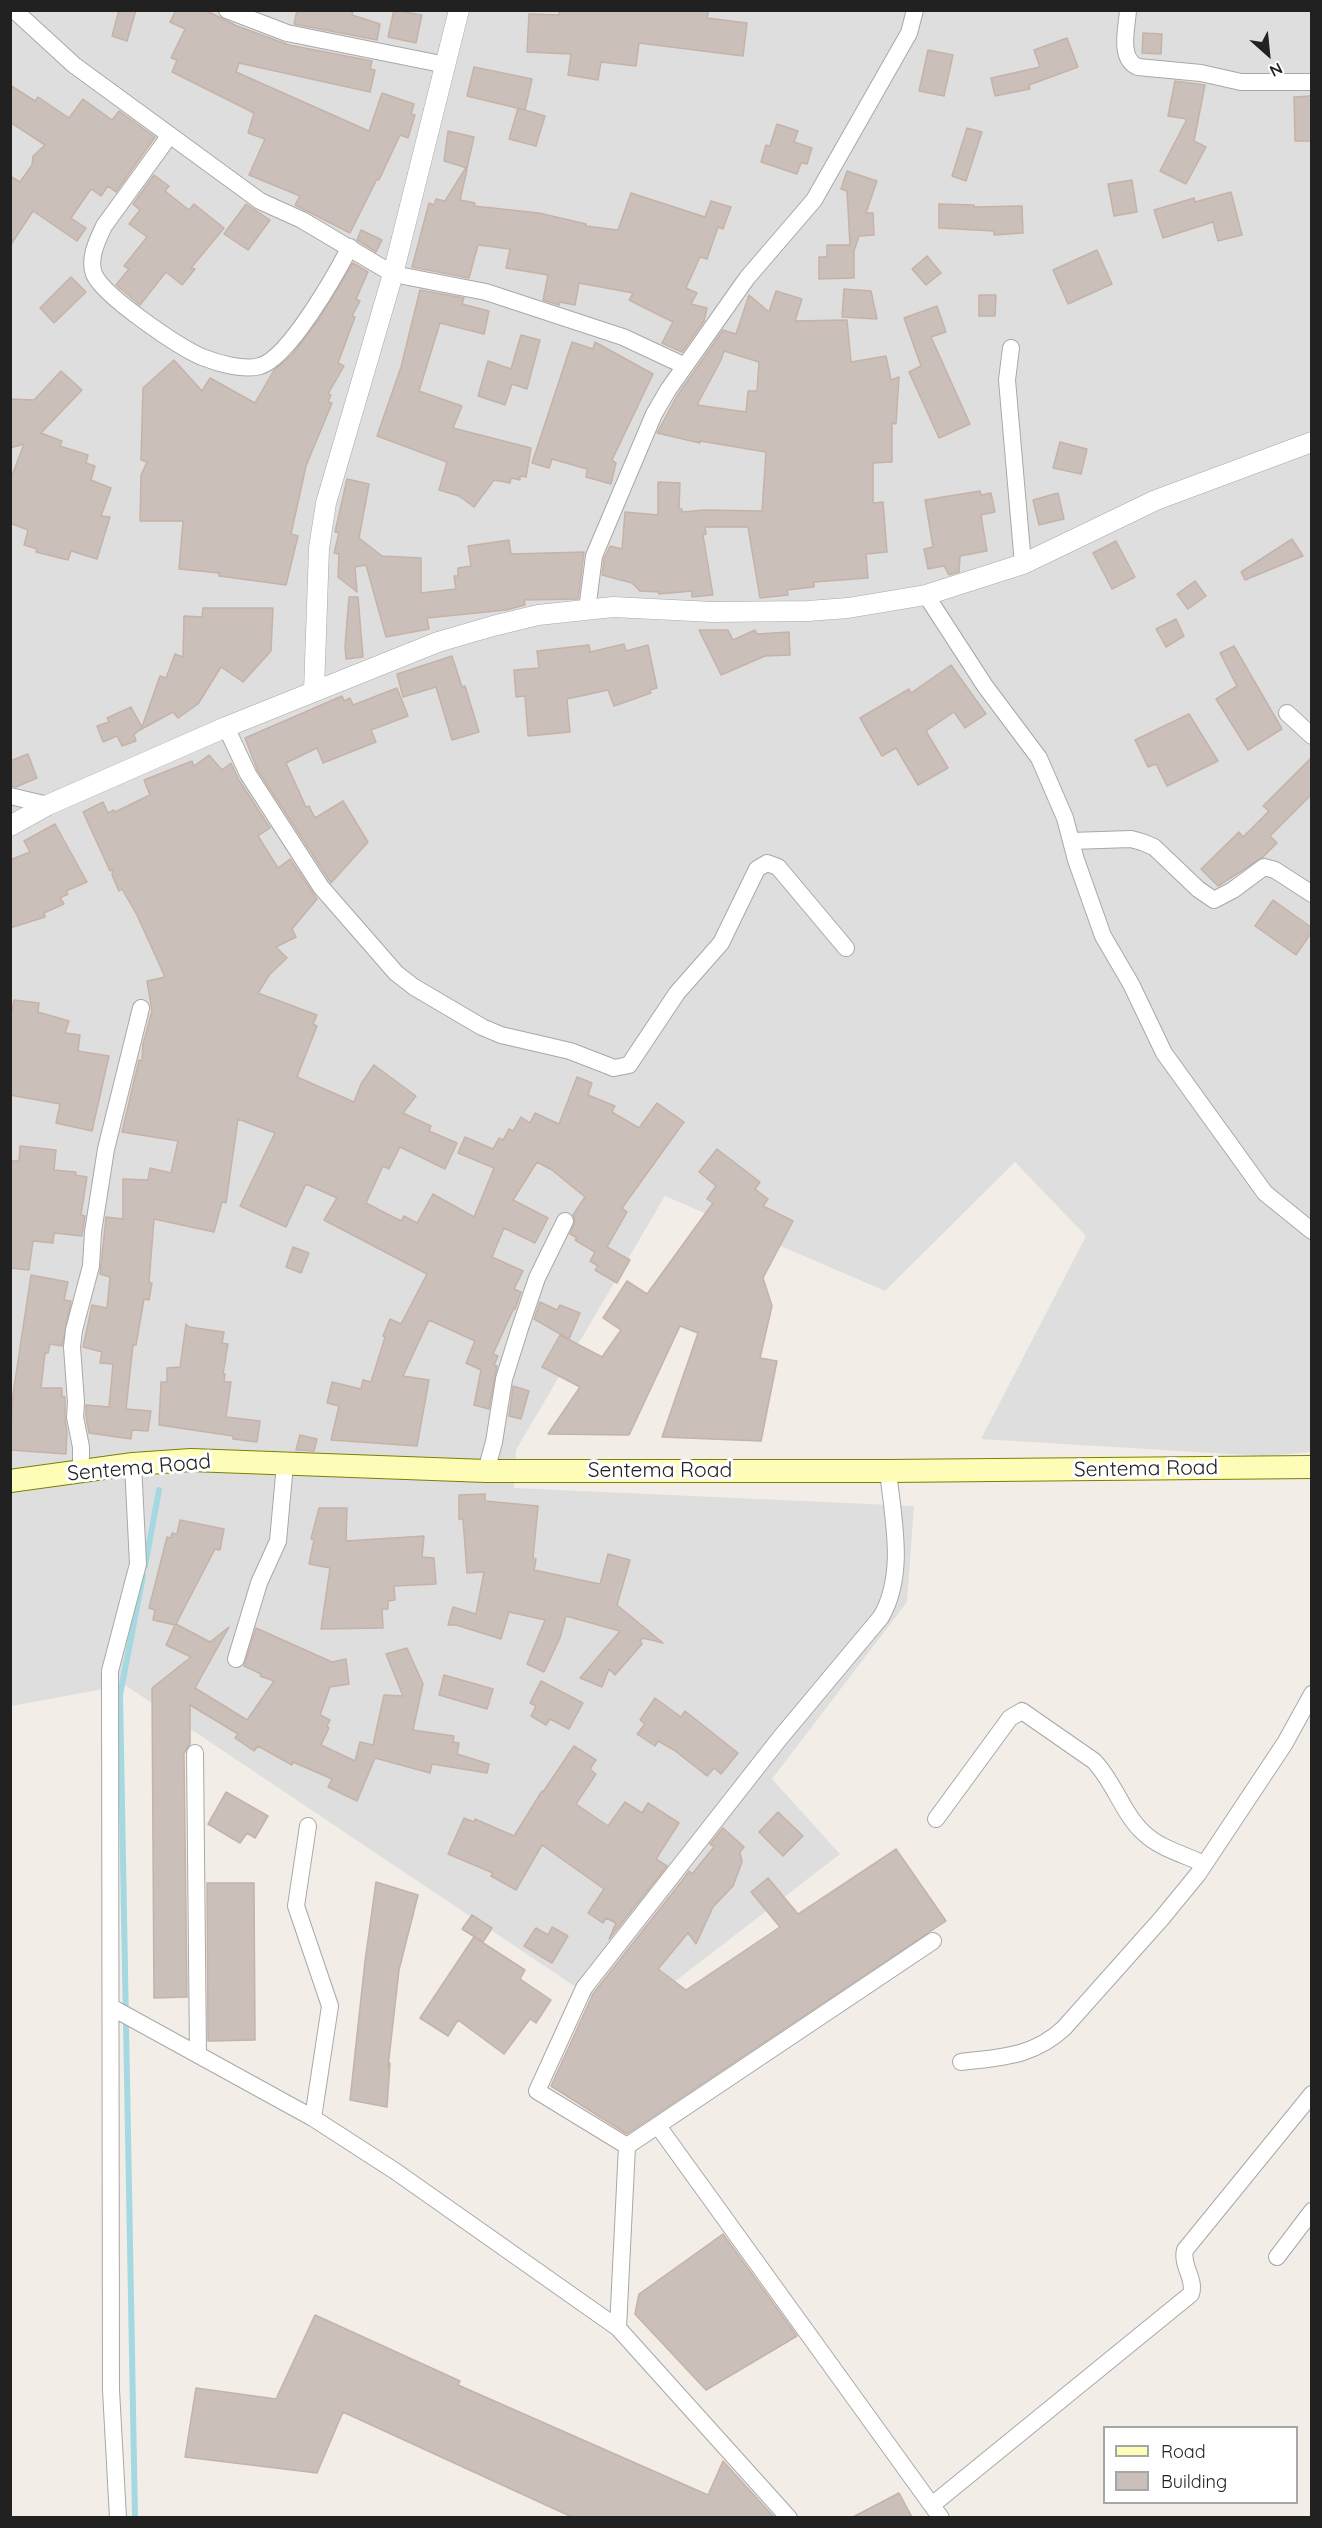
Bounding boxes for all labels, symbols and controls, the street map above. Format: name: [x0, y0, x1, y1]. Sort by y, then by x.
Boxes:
north arrow: [1238, 24, 1298, 84]
text: N: [1266, 58, 1286, 82]
street label: Sentema Road: [66, 1449, 212, 1487]
street label: Sentema Road: [1074, 1455, 1218, 1483]
street label: Sentema Road: [588, 1458, 732, 1484]
legend: [1103, 2426, 1298, 2504]
text: Road: [1161, 2440, 1206, 2463]
text: Building: [1161, 2470, 1227, 2493]

